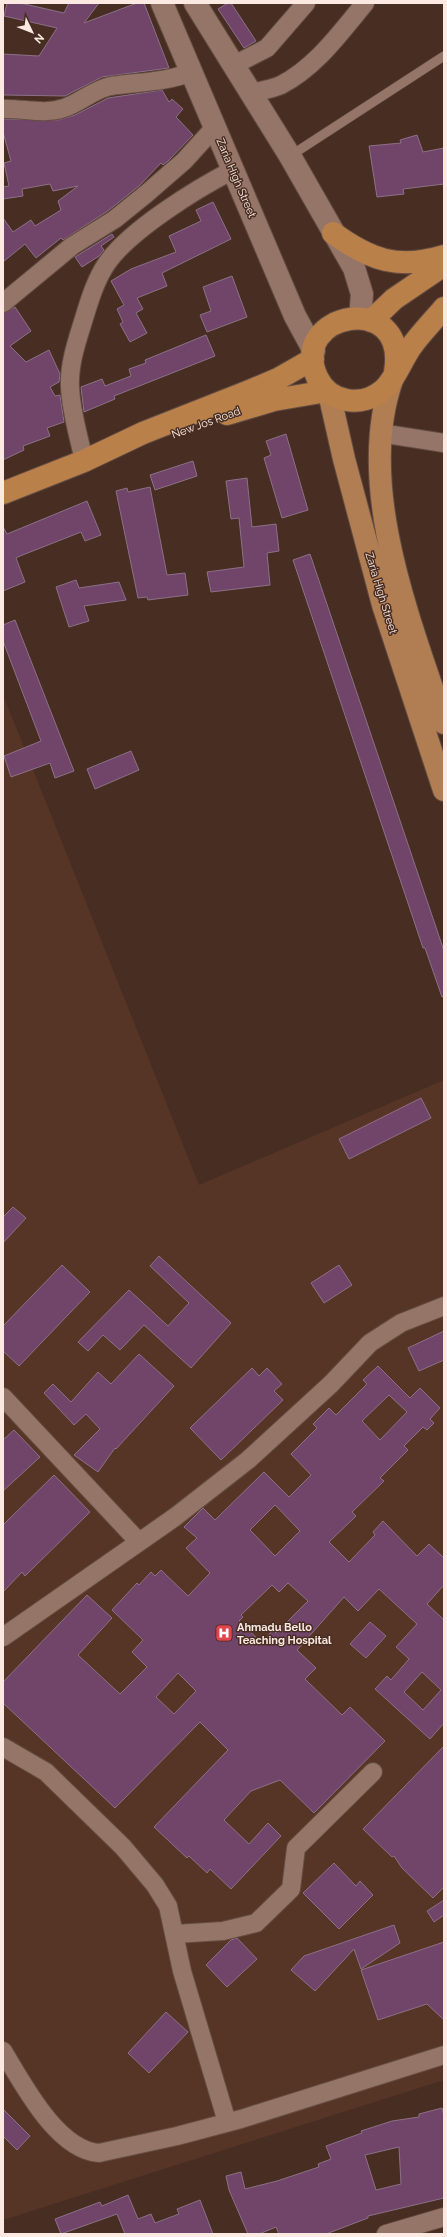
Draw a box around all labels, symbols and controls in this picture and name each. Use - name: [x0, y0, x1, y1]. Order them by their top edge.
- north arrow: [12, 12, 52, 52]
- text: N: [31, 31, 47, 46]
- street label: Zaria High Street: [213, 136, 259, 220]
- street label: New Jos Road: [170, 405, 242, 441]
- street label: Zaria High Street: [362, 550, 400, 636]
- place label: Ahmadu Bello Teaching Hospital: [237, 1621, 332, 1647]
- hospital icon: Ahmadu Bello Teaching Hospital: [214, 1623, 234, 1643]

